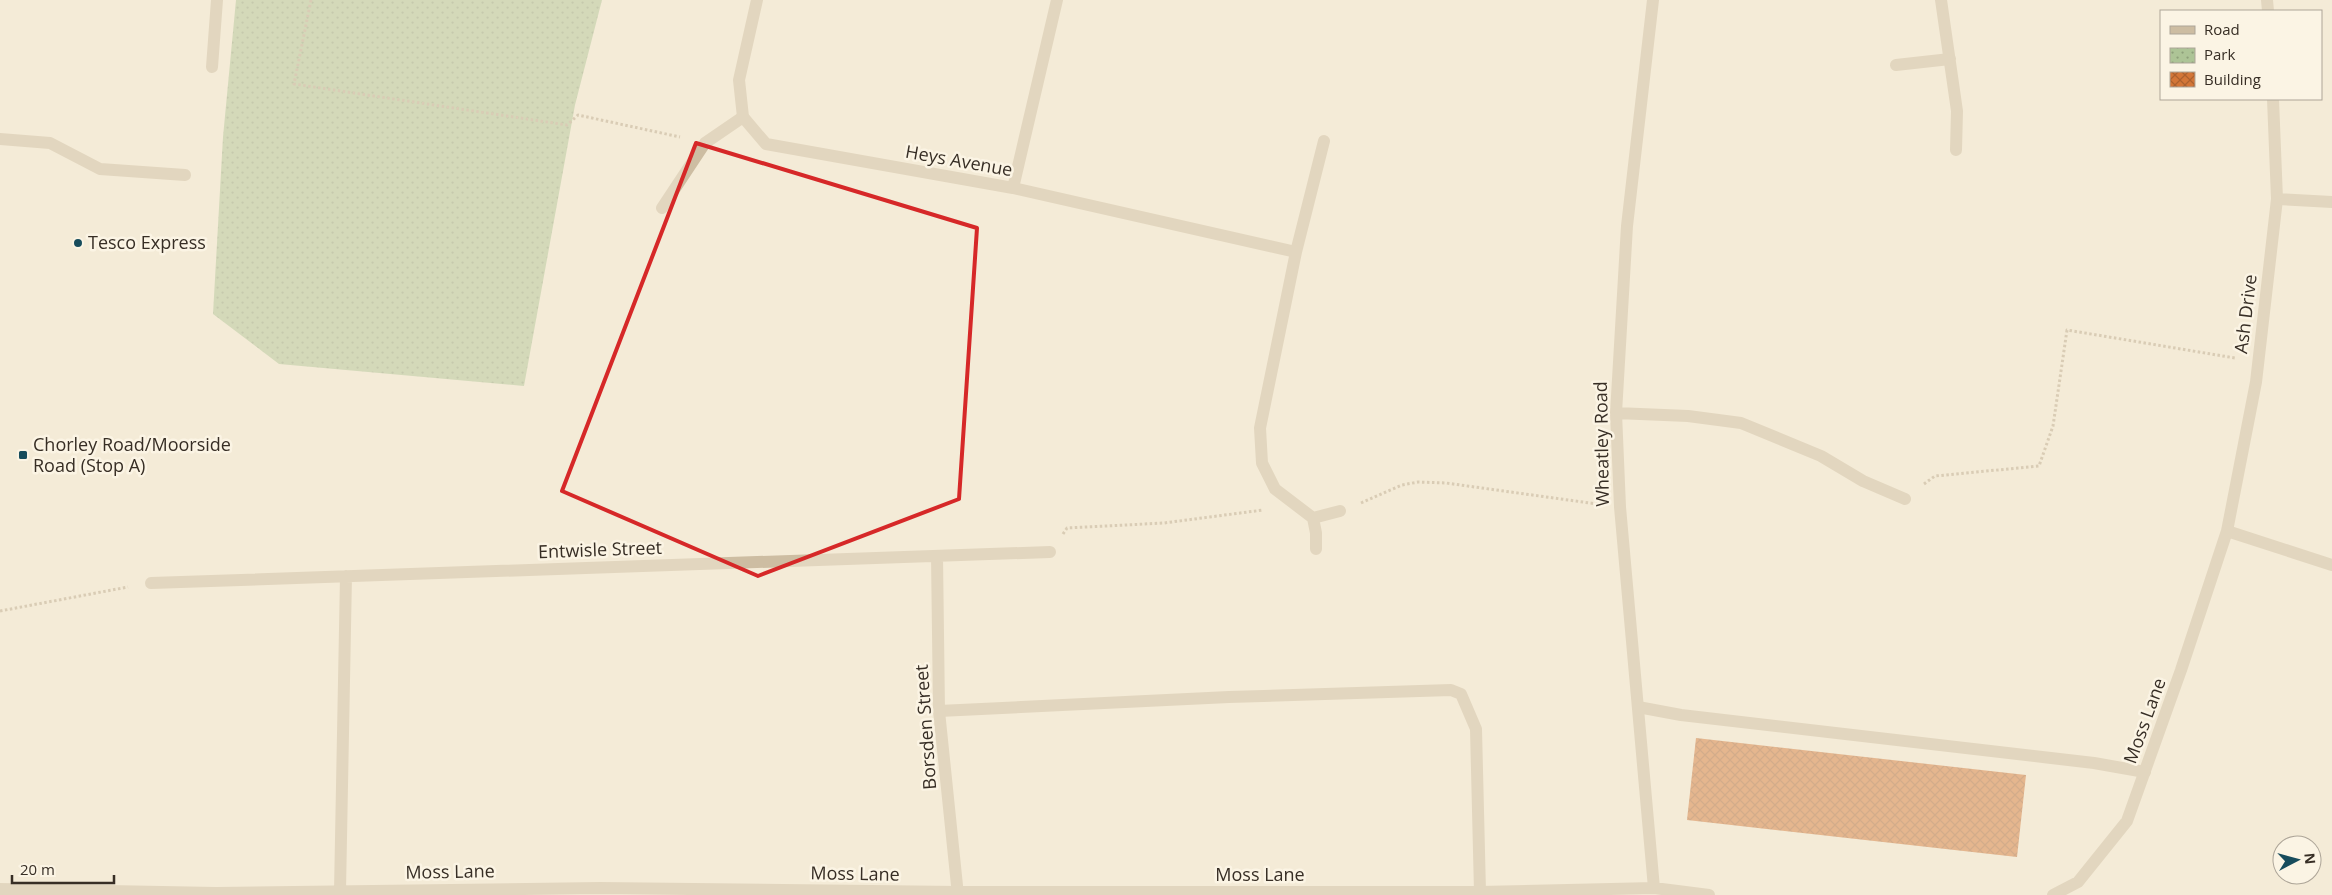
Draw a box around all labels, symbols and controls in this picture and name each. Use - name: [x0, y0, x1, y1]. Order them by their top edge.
- legend: [2160, 10, 2322, 100]
- text: Road: [2204, 19, 2240, 39]
- text: Park: [2204, 44, 2235, 64]
- text: Building: [2204, 69, 2261, 89]
- street label: Heys Avenue: [904, 139, 1015, 181]
- place label: Tesco Express: [88, 230, 206, 254]
- marker: Tesco Express: [72, 237, 84, 249]
- street label: Ash Drive: [2228, 273, 2262, 355]
- street label: Wheatley Road: [1588, 381, 1614, 507]
- place label: Chorley Road/Moorside Road (Stop A): [33, 432, 231, 477]
- marker: Chorley Road/Moorside Road (Stop A): [17, 449, 29, 461]
- street label: Entwisle Street: [538, 535, 662, 563]
- street label: Borsden Street: [909, 664, 941, 791]
- street label: Moss Lane: [2117, 675, 2171, 767]
- north arrow: [2272, 835, 2322, 885]
- scale bar: [12, 852, 115, 884]
- text: N: [2300, 852, 2320, 865]
- street label: Moss Lane: [405, 858, 495, 884]
- text: 20 m: [20, 859, 55, 879]
- street label: Moss Lane: [810, 860, 900, 886]
- street label: Moss Lane: [1215, 862, 1305, 886]

